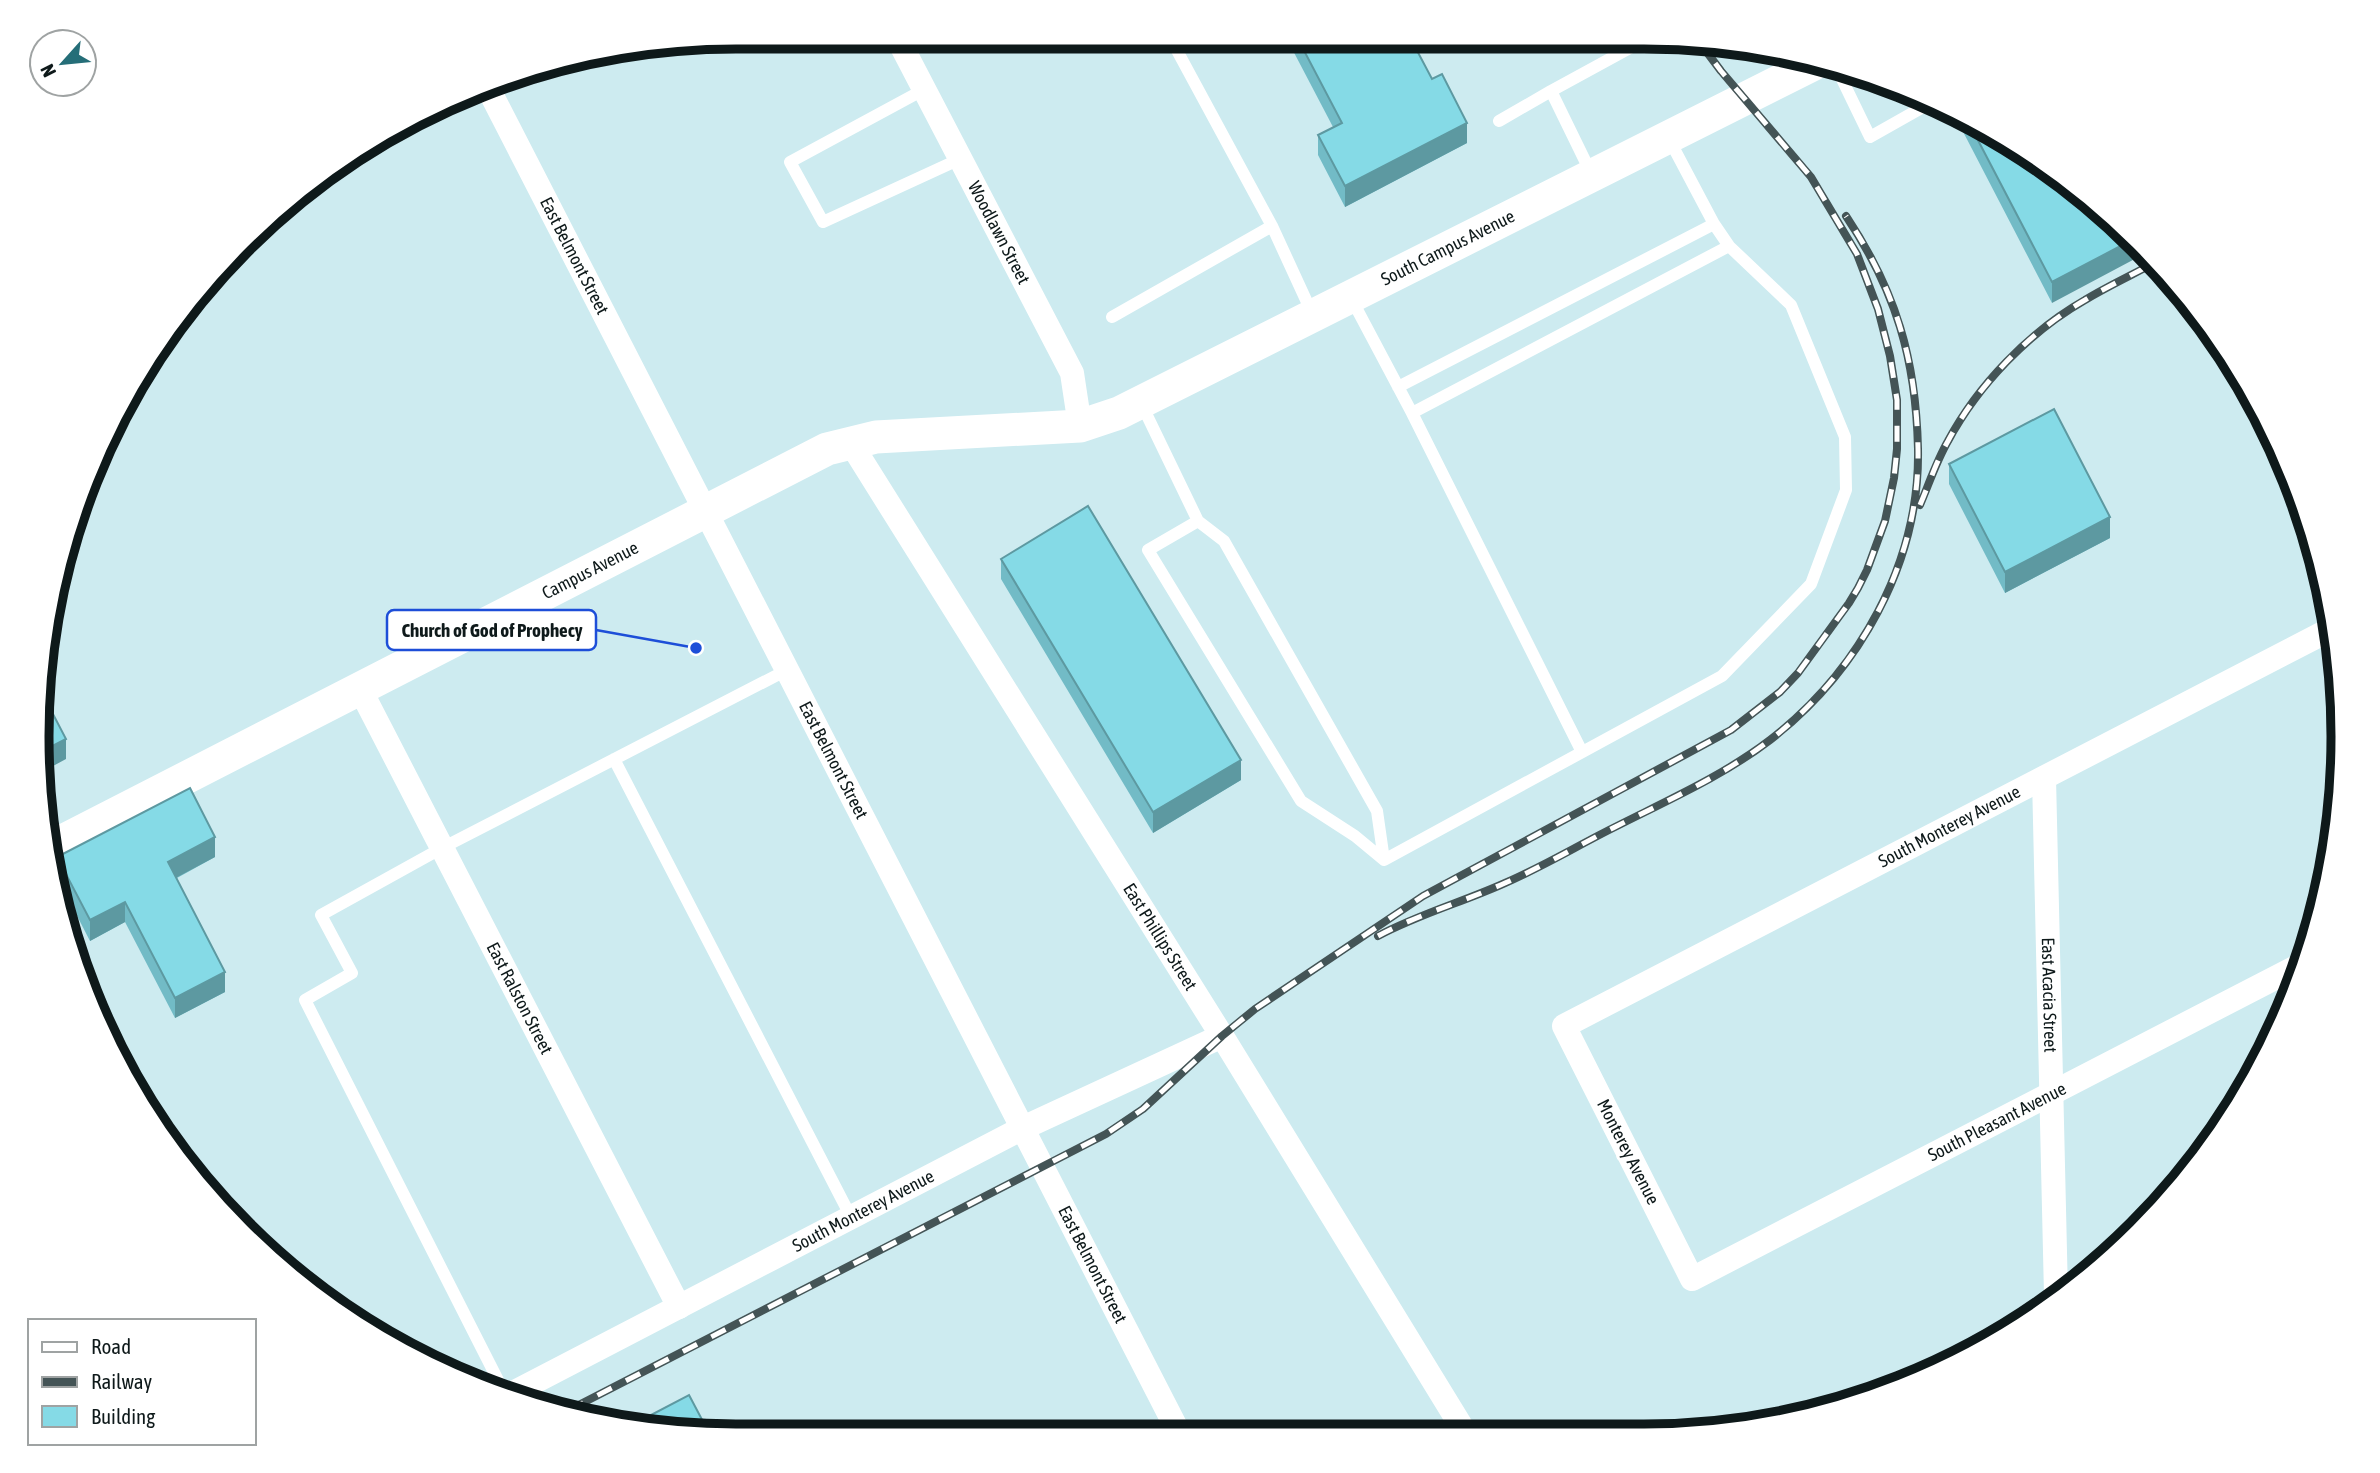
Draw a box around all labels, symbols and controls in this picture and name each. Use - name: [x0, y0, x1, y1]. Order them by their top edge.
- north arrow: [28, 28, 98, 98]
- text: N: [36, 61, 60, 81]
- street label: Woodlawn Street: [964, 178, 1035, 287]
- street label: East Belmont Street: [536, 194, 614, 318]
- street label: South Campus Avenue: [1377, 205, 1518, 290]
- street label: Campus Avenue: [538, 537, 642, 603]
- callout: Church of God of Prophecy: [387, 610, 596, 650]
- text: Church of God of Prophecy: [401, 619, 583, 641]
- street label: East Belmont Street: [795, 698, 873, 822]
- street label: South Monterey Avenue: [1875, 781, 2024, 871]
- street label: East Phillips Street: [1119, 879, 1202, 994]
- street label: East Acacia Street: [2038, 937, 2061, 1053]
- street label: East Ralston Street: [483, 939, 558, 1057]
- street label: South Pleasant Avenue: [1924, 1078, 2069, 1165]
- street label: Monterey Avenue: [1593, 1096, 1664, 1208]
- street label: South Monterey Avenue: [789, 1165, 937, 1256]
- street label: East Belmont Street: [1054, 1202, 1132, 1326]
- legend: [28, 1319, 256, 1445]
- text: Road: [91, 1334, 131, 1358]
- text: Railway: [91, 1369, 153, 1393]
- text: Building: [91, 1404, 155, 1428]

